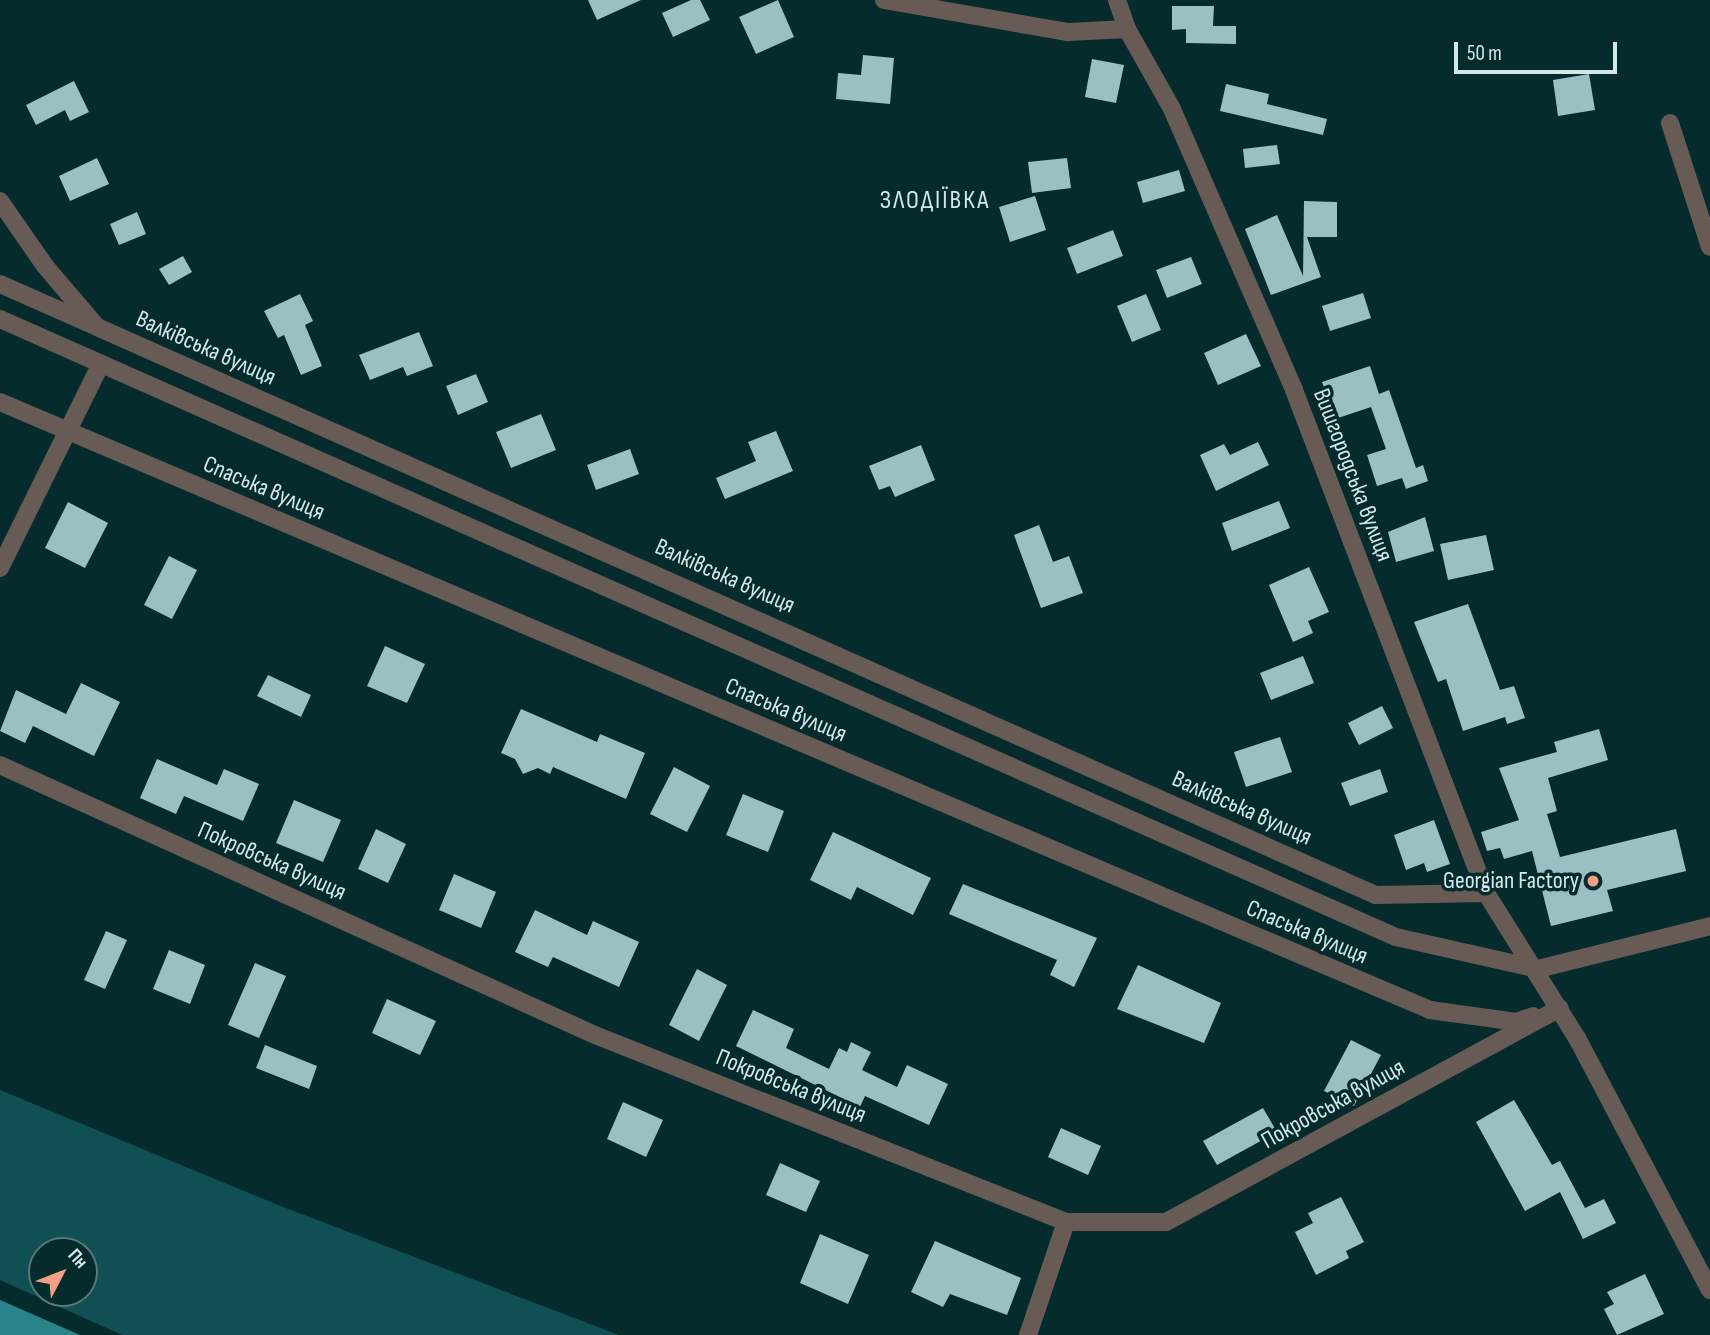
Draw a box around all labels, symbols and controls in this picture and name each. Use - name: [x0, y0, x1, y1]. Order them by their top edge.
- scale bar: [1458, 28, 1621, 72]
- text: 50 m: [1467, 41, 1502, 66]
- district label: ЗЛОДІЇВКА: [881, 185, 989, 217]
- street label: Валківська вулиця: [132, 304, 280, 392]
- street label: Вишгородська вулиця: [1307, 385, 1399, 565]
- street label: Спаська вулиця: [199, 450, 329, 526]
- street label: Валківська вулиця: [651, 532, 799, 620]
- street label: Спаська вулиця: [721, 672, 851, 748]
- street label: Валківська вулиця: [1168, 764, 1316, 852]
- street label: Покровська вулиця: [193, 815, 351, 907]
- place label: Georgian Factory: [1443, 867, 1579, 895]
- marker: Georgian Factory: [1585, 873, 1601, 889]
- street label: Спаська вулиця: [1242, 894, 1372, 970]
- street label: Покровська вулиця: [712, 1043, 870, 1129]
- street label: Покровська вулиця: [1256, 1053, 1410, 1155]
- north arrow: [28, 1237, 98, 1307]
- text: Пн: [63, 1244, 92, 1273]

